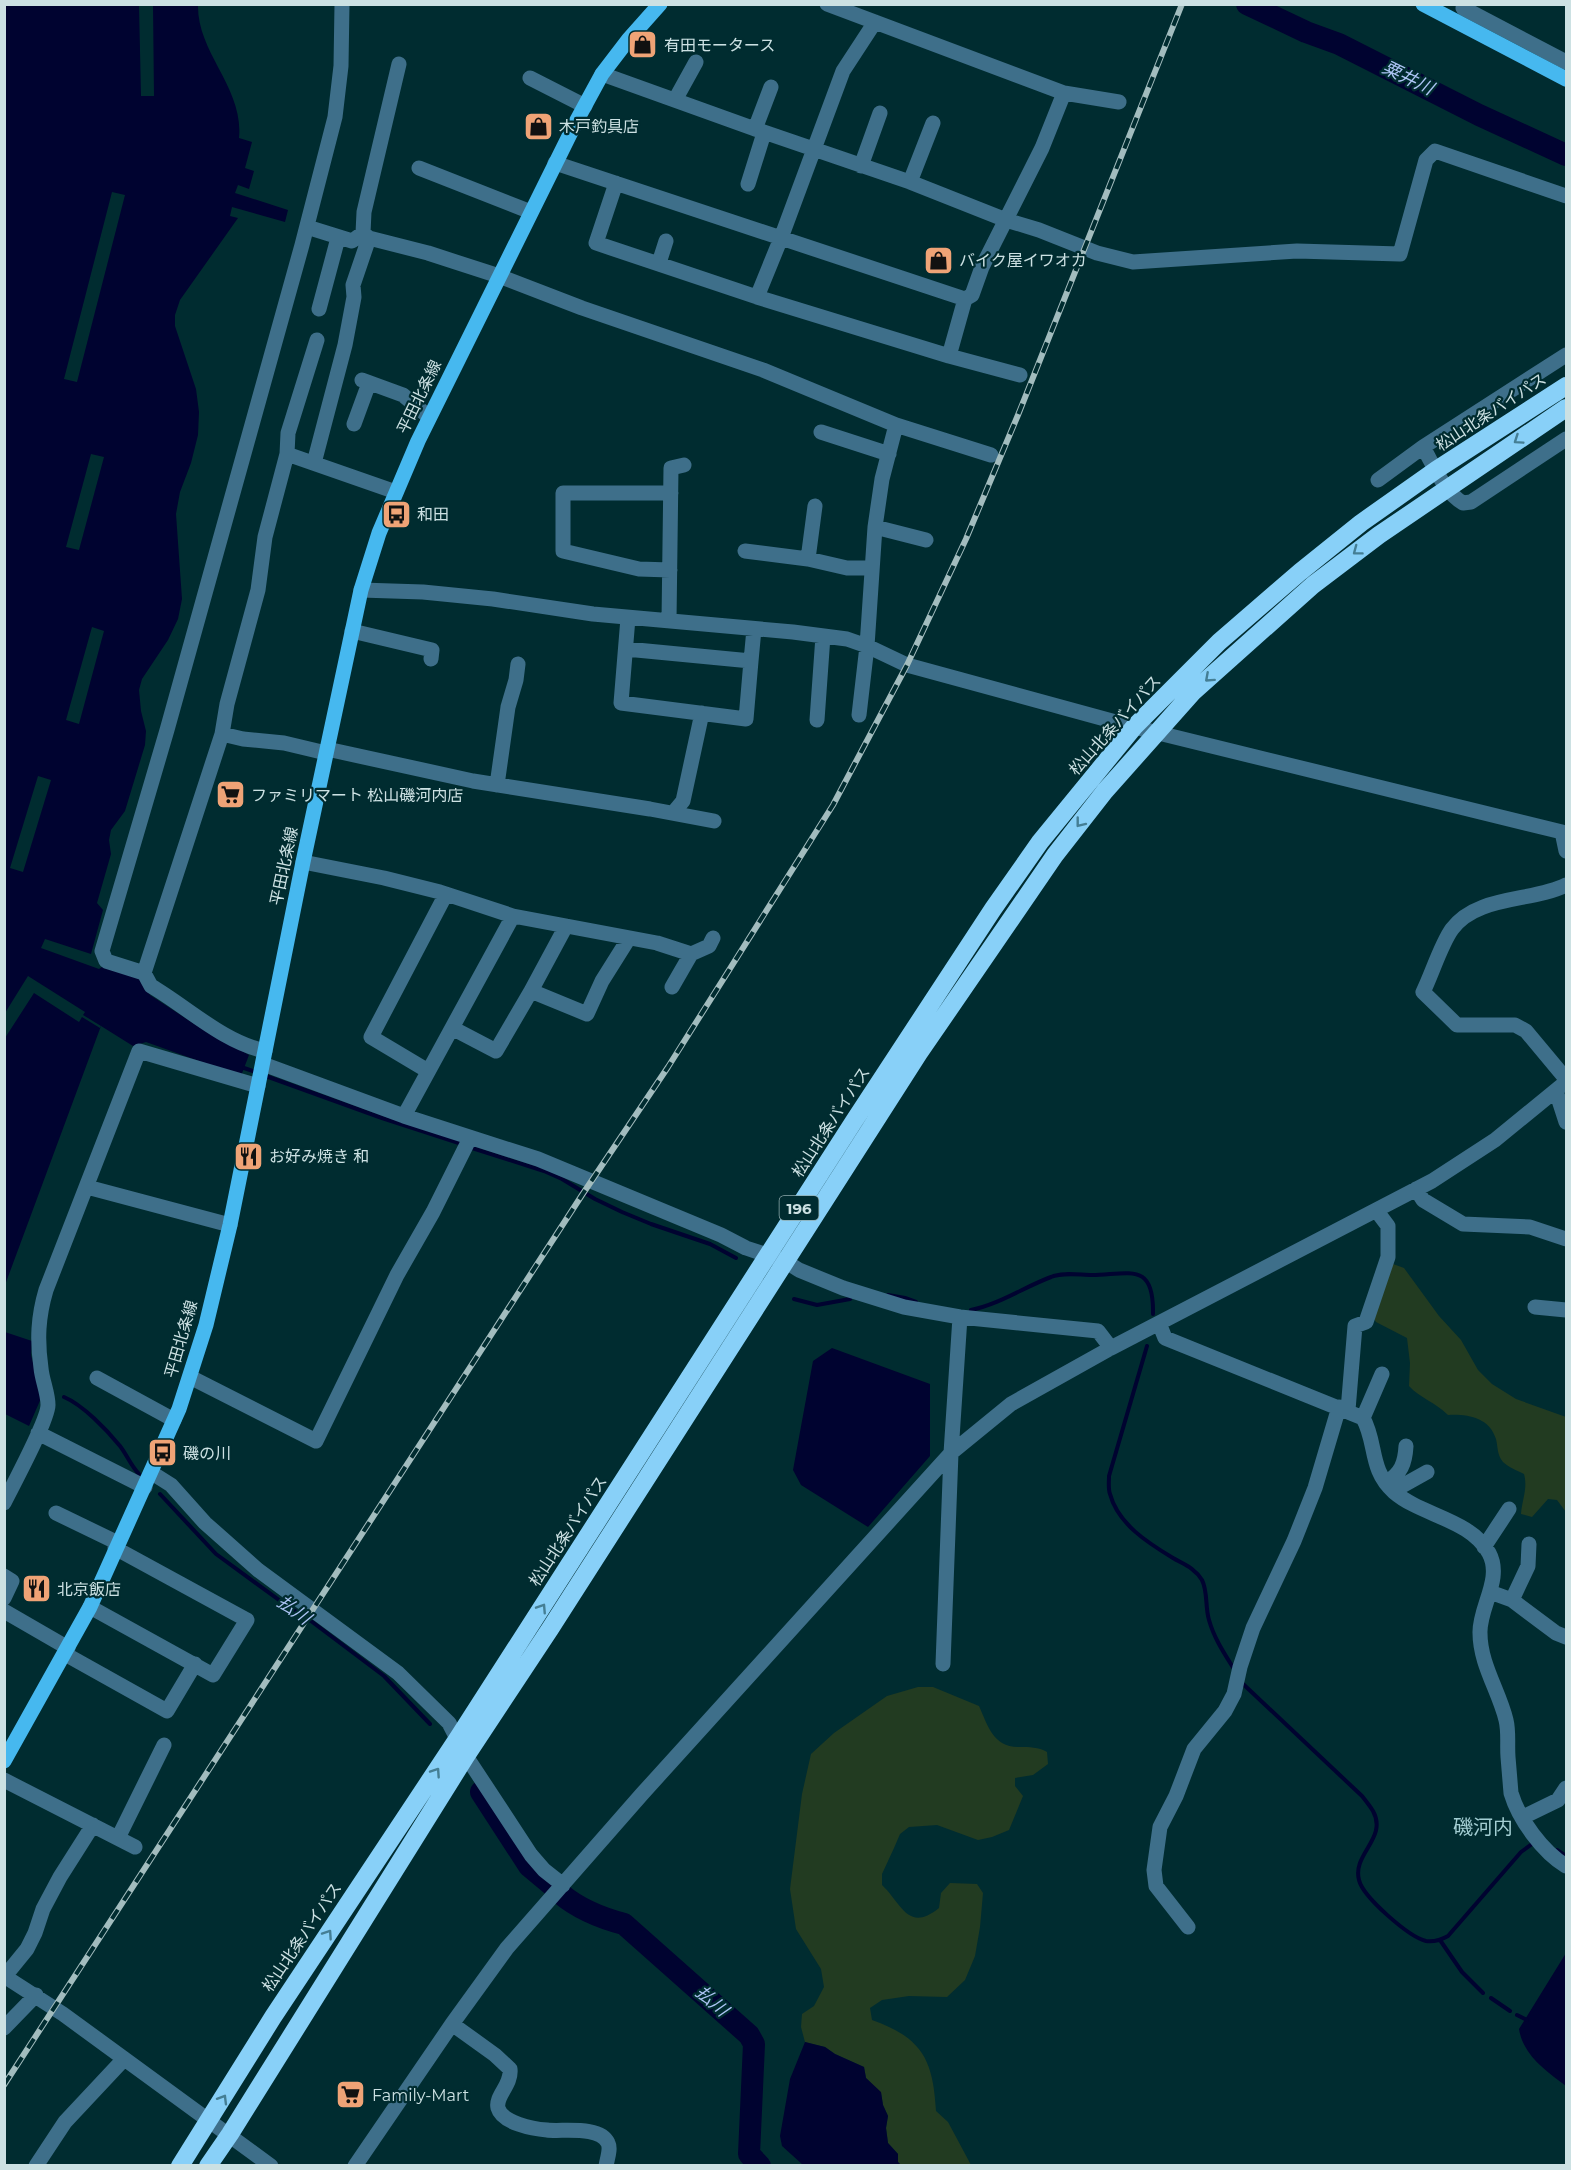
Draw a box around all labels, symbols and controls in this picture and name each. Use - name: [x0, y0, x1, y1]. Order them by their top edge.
- shop icon: 有田モータース: [627, 29, 659, 61]
- place label: 有田モータース: [664, 36, 775, 55]
- water label: 粟井川: [1379, 56, 1439, 101]
- shop icon: 木戸釣具店: [522, 110, 554, 142]
- place label: 木戸釣具店: [559, 117, 639, 136]
- shop icon: バイク屋イワオカ: [922, 244, 954, 276]
- place label: バイク屋イワオカ: [959, 251, 1087, 270]
- street label: 平田北条線: [393, 357, 445, 437]
- street label: 松山北条バイパス: [1432, 369, 1550, 455]
- one-way arrow: [1514, 433, 1525, 444]
- bus stop icon: 和田: [380, 498, 412, 530]
- place label: 和田: [417, 505, 449, 524]
- one-way arrow: [1353, 543, 1364, 554]
- street label: 松山北条バイパス: [1065, 671, 1165, 779]
- one-way arrow: [1206, 671, 1216, 682]
- supermarket icon: ファミリマート 松山磯河内店: [214, 779, 246, 811]
- place label: ファミリマート 松山磯河内店: [251, 786, 463, 805]
- one-way arrow: [1077, 817, 1088, 828]
- street label: 平田北条線: [266, 825, 302, 907]
- street label: 松山北条バイパス: [788, 1063, 874, 1181]
- restaurant icon: お好み焼き 和: [232, 1140, 264, 1172]
- place label: お好み焼き 和: [269, 1147, 369, 1166]
- road number: 196: [780, 1196, 818, 1220]
- street label: 平田北条線: [161, 1298, 201, 1380]
- bus stop icon: 磯の川: [146, 1437, 178, 1469]
- place label: 磯の川: [183, 1444, 231, 1463]
- street label: 松山北条バイパス: [525, 1472, 611, 1590]
- restaurant icon: 北京飯店: [20, 1573, 52, 1605]
- place label: 北京飯店: [57, 1580, 121, 1599]
- water label: 払川: [273, 1591, 317, 1631]
- one-way arrow: [535, 1604, 546, 1615]
- one-way arrow: [429, 1767, 440, 1778]
- district label: 磯河内: [1453, 1815, 1513, 1839]
- street label: 松山北条バイパス: [258, 1879, 346, 1995]
- one-way arrow: [321, 1930, 332, 1941]
- water label: 払川: [691, 1981, 734, 2022]
- supermarket icon: Family-Mart: [335, 2079, 367, 2111]
- place label: Family-Mart: [372, 2086, 470, 2105]
- one-way arrow: [216, 2095, 228, 2105]

